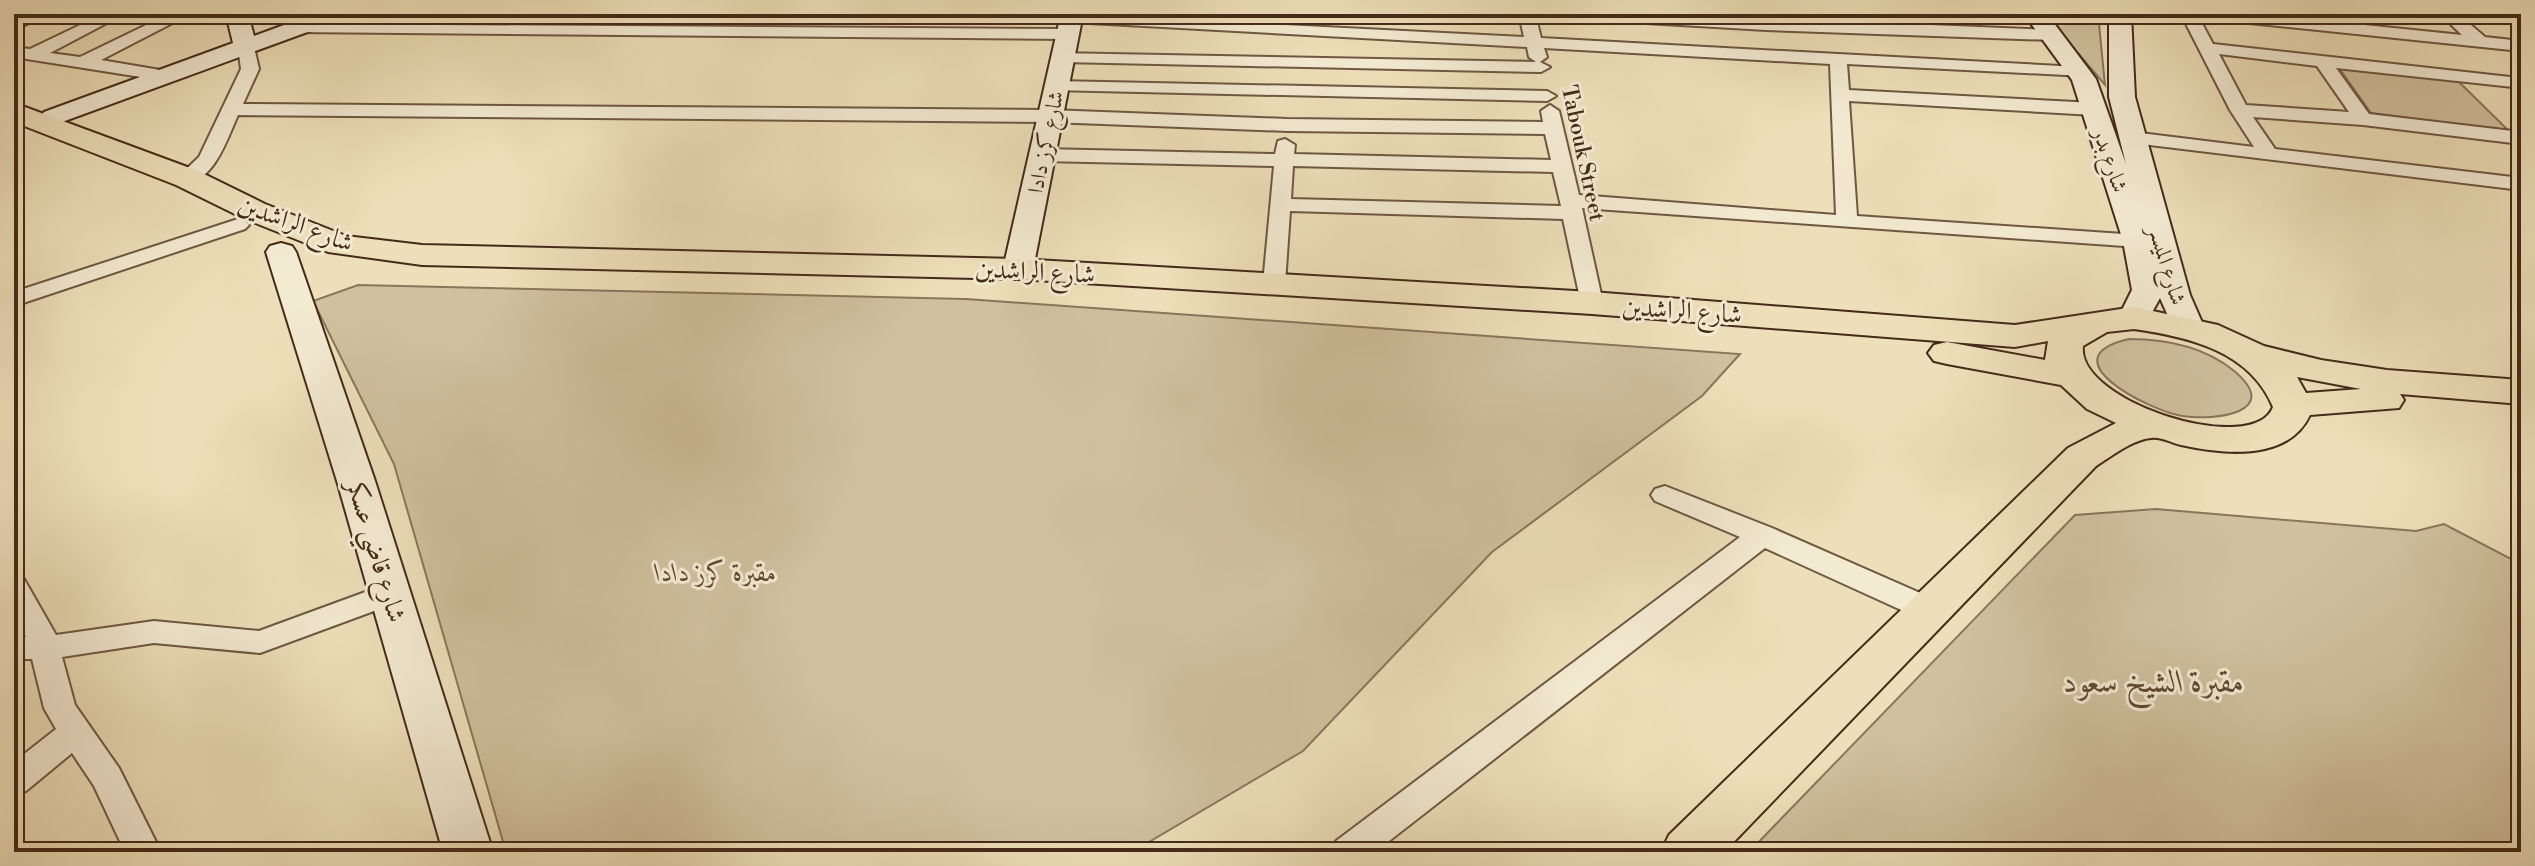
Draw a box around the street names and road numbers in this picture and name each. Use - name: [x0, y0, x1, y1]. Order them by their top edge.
- street label: Tabouk Street: [1555, 83, 1610, 224]
- street label: شارع كرز دادا: [1022, 89, 1074, 197]
- street label: شارع بدر: [2082, 123, 2133, 197]
- street label: شارع الراشدين: [232, 188, 358, 264]
- street label: شارع الميسر: [2137, 221, 2191, 309]
- street label: شارع الراشدين: [974, 253, 1096, 296]
- street label: شارع الراشدين: [1620, 291, 1743, 336]
- street label: شارع قاضي عسكر: [332, 474, 413, 628]

